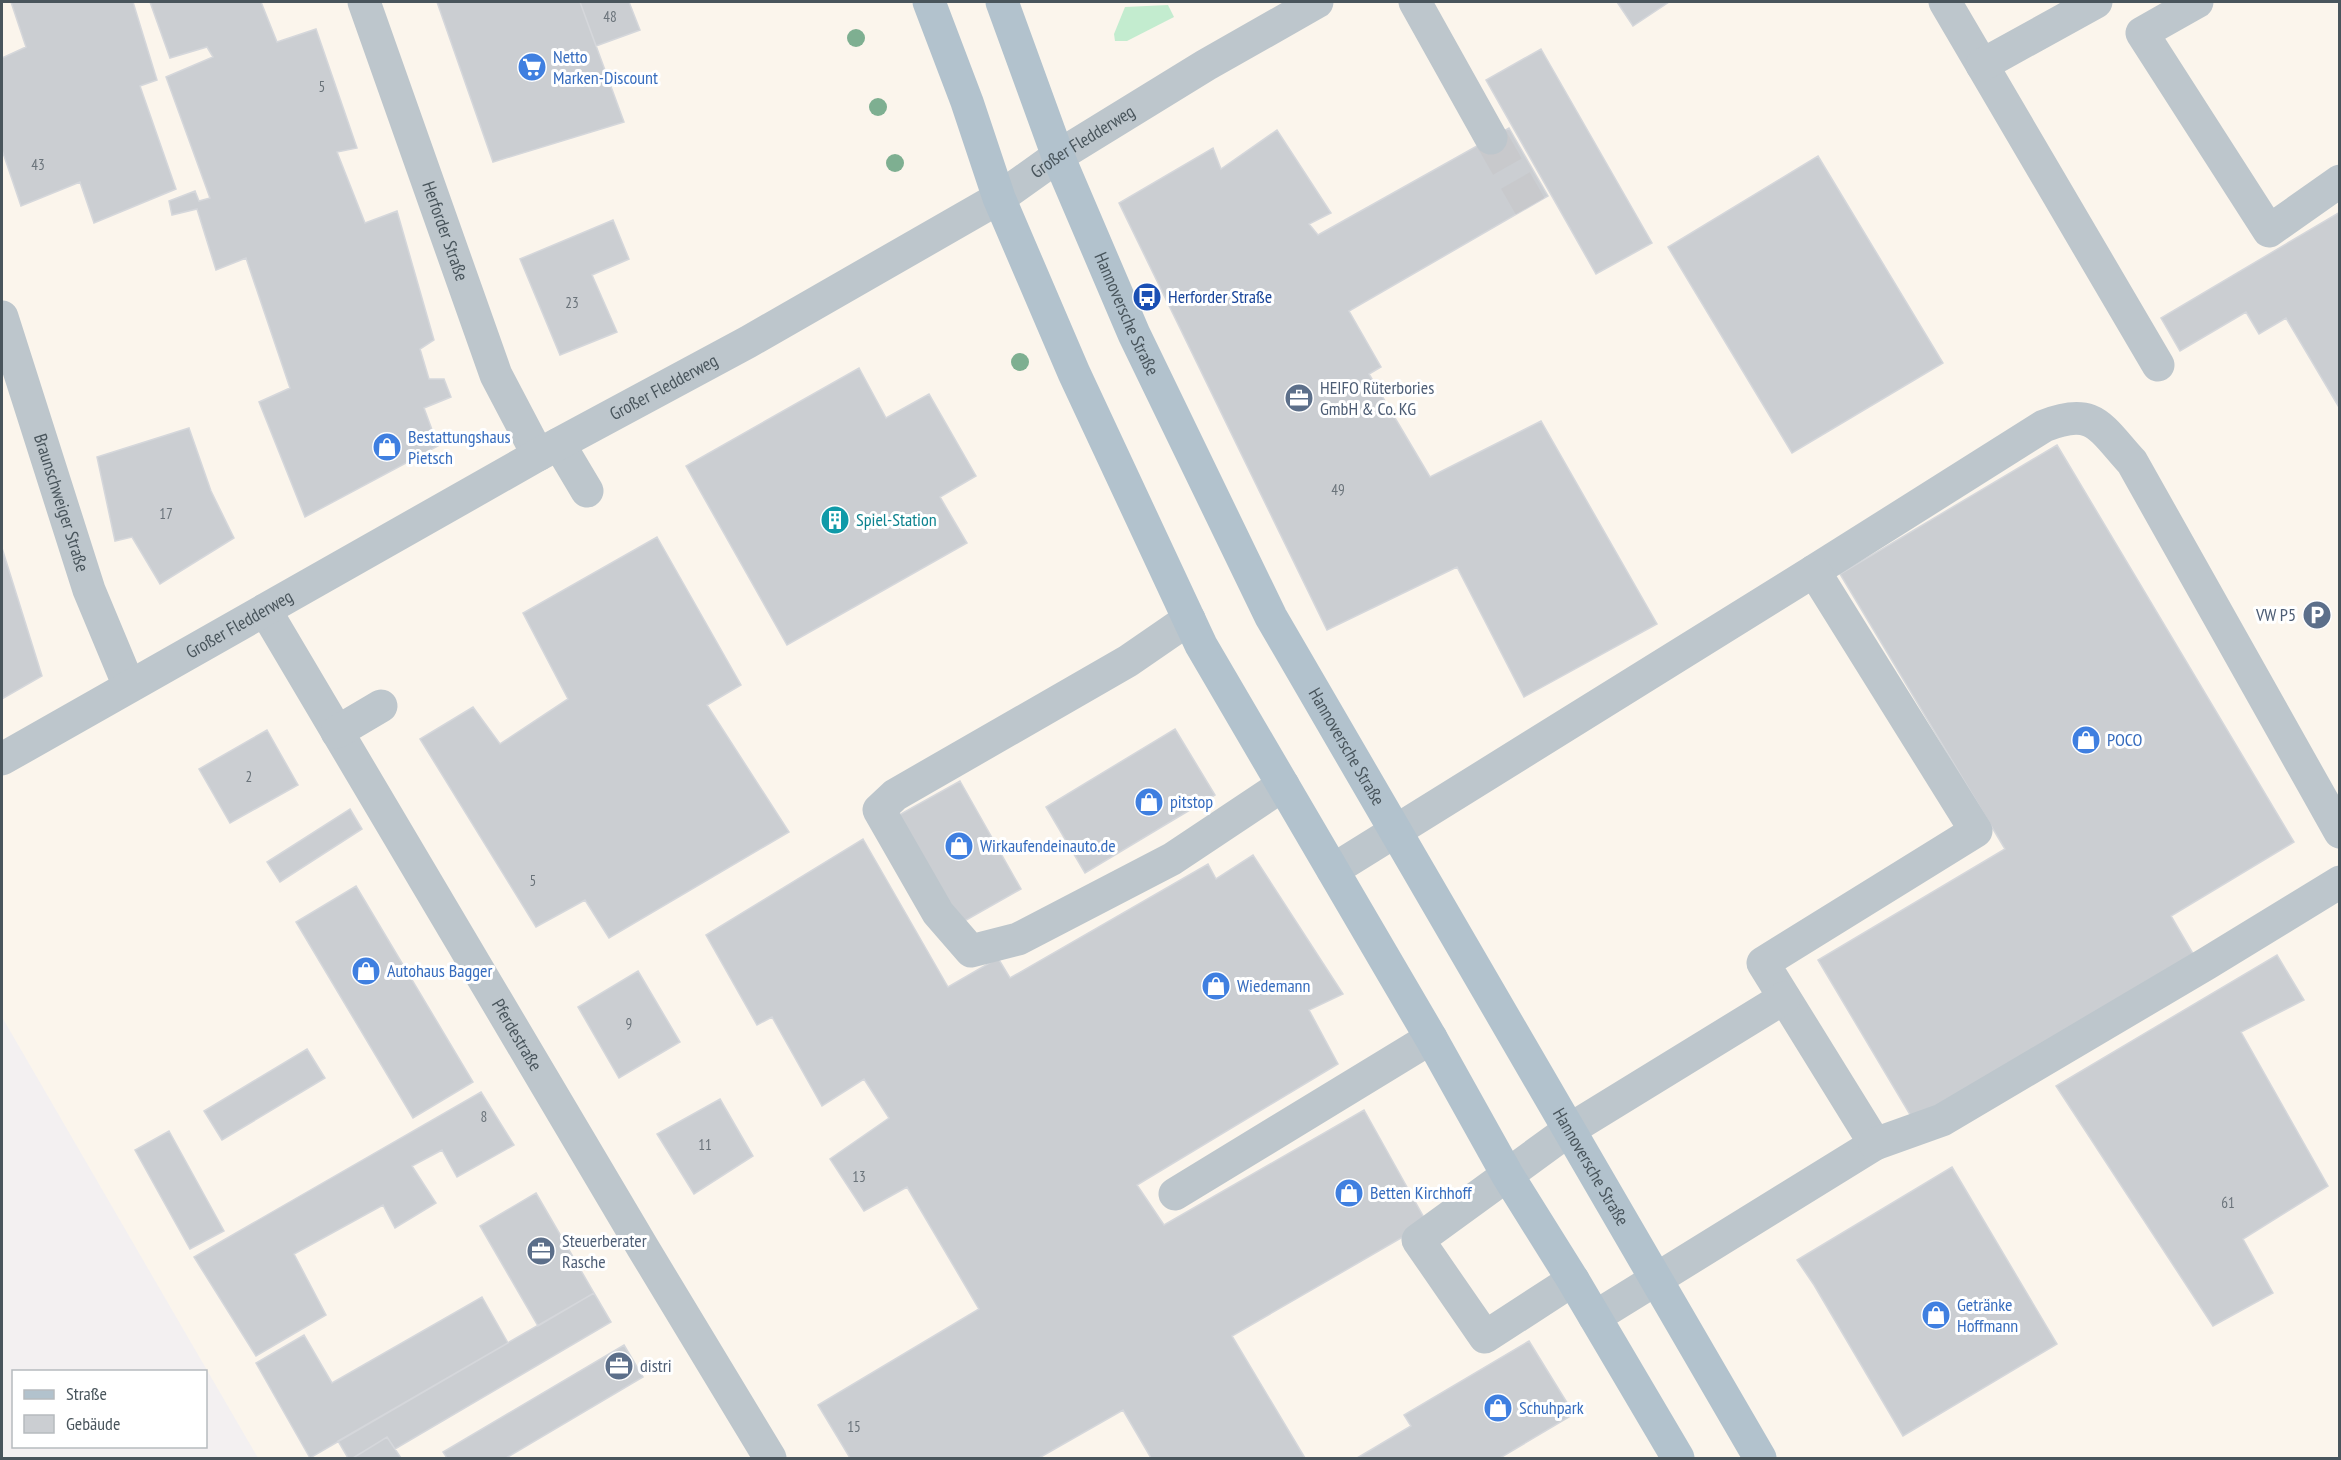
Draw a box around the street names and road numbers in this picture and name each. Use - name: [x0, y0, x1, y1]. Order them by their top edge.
- street label: Großer Fledderweg: [1026, 100, 1139, 183]
- street label: Herforder Straße: [417, 178, 474, 284]
- street label: Hannoversche Straße: [1089, 249, 1164, 379]
- street label: Großer Fledderweg: [606, 349, 721, 425]
- street label: Braunschweiger Straße: [29, 431, 94, 575]
- street label: Großer Fledderweg: [182, 584, 297, 663]
- street label: Hannoversche Straße: [1304, 684, 1390, 810]
- street label: Pferdestraße: [487, 995, 547, 1075]
- street label: Hannoversche Straße: [1548, 1104, 1634, 1230]

